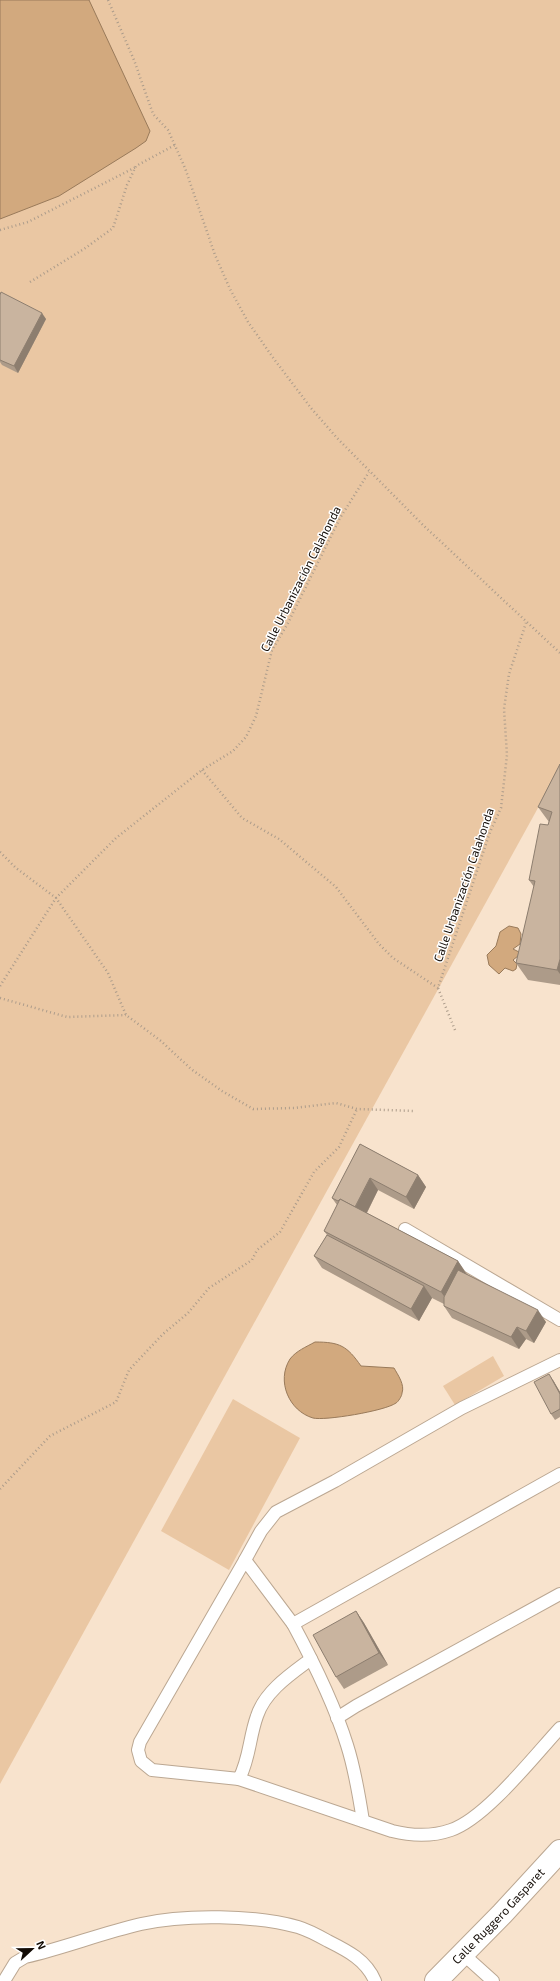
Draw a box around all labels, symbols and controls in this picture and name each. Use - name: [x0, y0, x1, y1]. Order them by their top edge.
- street label: Calle Urbanización Calahonda: [257, 503, 343, 654]
- street label: Calle Urbanización Calahonda: [430, 806, 496, 963]
- street label: Calle Ruggero Gasparet: [449, 1864, 547, 1966]
- north arrow: [12, 1929, 52, 1969]
- text: N: [34, 1939, 49, 1951]

